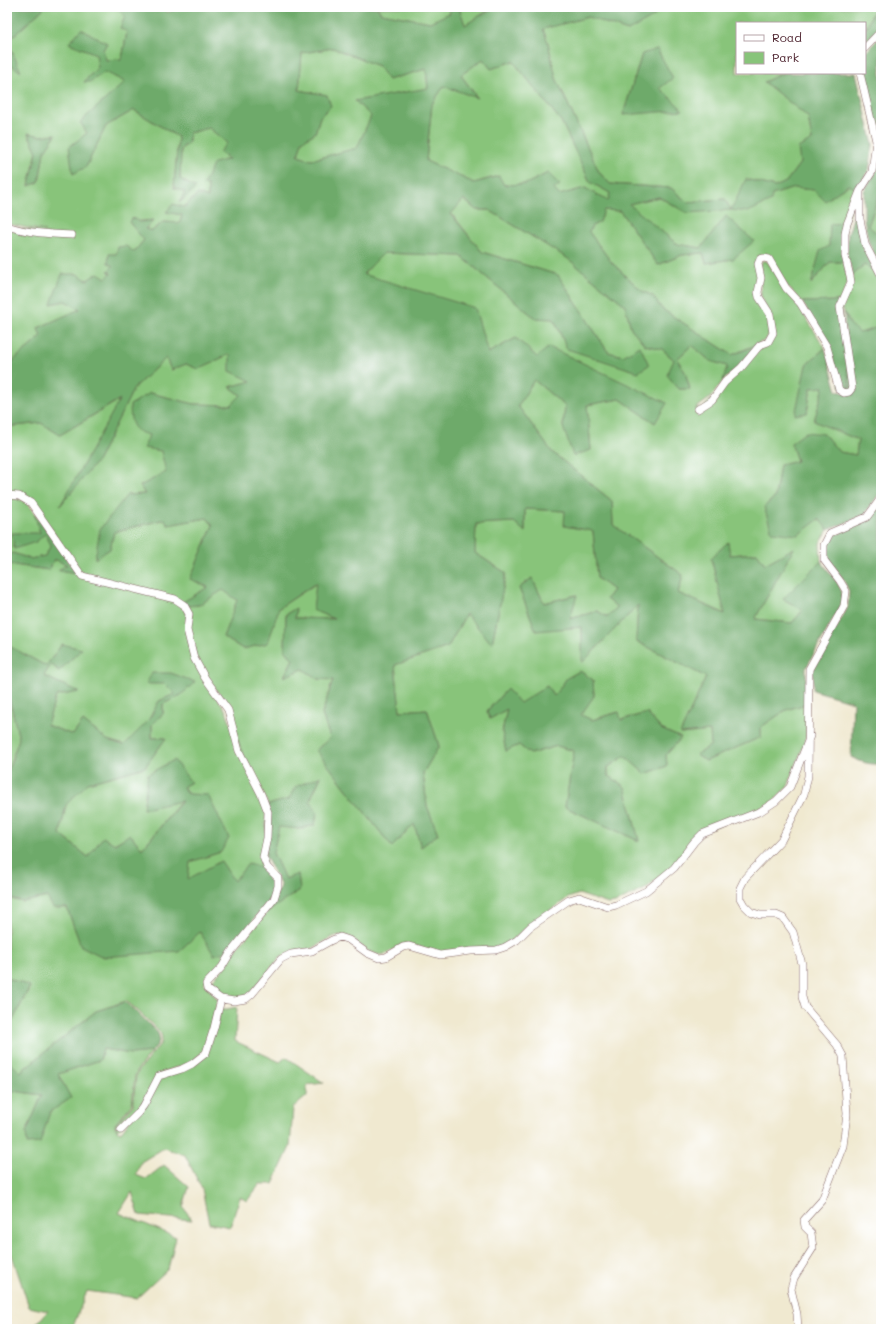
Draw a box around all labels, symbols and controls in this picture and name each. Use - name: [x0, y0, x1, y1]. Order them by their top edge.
- legend: [736, 22, 866, 74]
- text: Road: [772, 29, 802, 45]
- text: Park: [772, 49, 799, 65]

